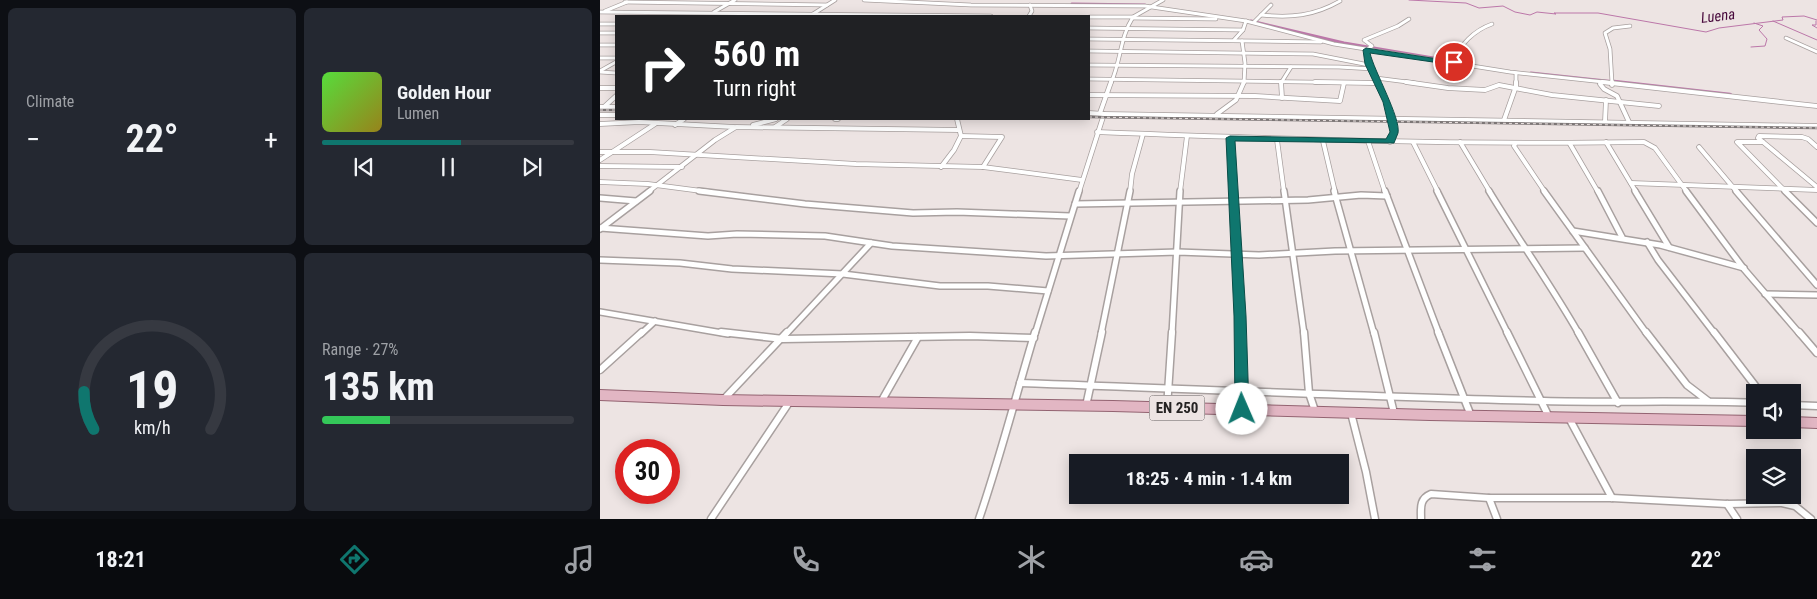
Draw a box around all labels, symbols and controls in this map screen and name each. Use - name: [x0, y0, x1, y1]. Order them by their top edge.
- water label: Luena: [1700, 5, 1736, 27]
- text: 560 m: [713, 34, 800, 75]
- icon: right: [630, 35, 695, 100]
- pin: [1433, 41, 1475, 83]
- icon: arrive: [1440, 48, 1468, 76]
- text: Turn right: [713, 76, 796, 101]
- text: Golden Hour: [397, 81, 491, 104]
- text: Climate: [26, 92, 74, 111]
- text: Lumen: [397, 104, 439, 123]
- text: 22°: [125, 117, 179, 161]
- text: −: [26, 123, 40, 156]
- text: +: [264, 123, 278, 156]
- icon: previous: [350, 153, 378, 181]
- icon: pause: [434, 153, 462, 181]
- icon: next: [518, 153, 546, 181]
- text: Range · 27%: [322, 340, 398, 359]
- text: 19: [126, 360, 178, 421]
- text: 135 km: [322, 365, 435, 409]
- position arrow: [1215, 382, 1267, 434]
- map controls: [1746, 384, 1801, 504]
- button: sound: [1746, 384, 1801, 439]
- road number: EN 250: [1150, 396, 1204, 420]
- text: km/h: [134, 417, 170, 438]
- speed limit sign: 30: [615, 439, 680, 504]
- button: layers: [1746, 449, 1801, 504]
- text: 18:25 · 4 min · 1.4 km: [1126, 467, 1292, 490]
- icon: directions: [337, 542, 372, 577]
- icon: music: [562, 542, 597, 577]
- icon: phone: [788, 542, 823, 577]
- icon: climate: [1014, 542, 1049, 577]
- icon: car: [1239, 542, 1274, 577]
- icon: filters: [1465, 542, 1500, 577]
- text: 18:21: [95, 547, 146, 572]
- text: 22°: [1691, 547, 1722, 572]

